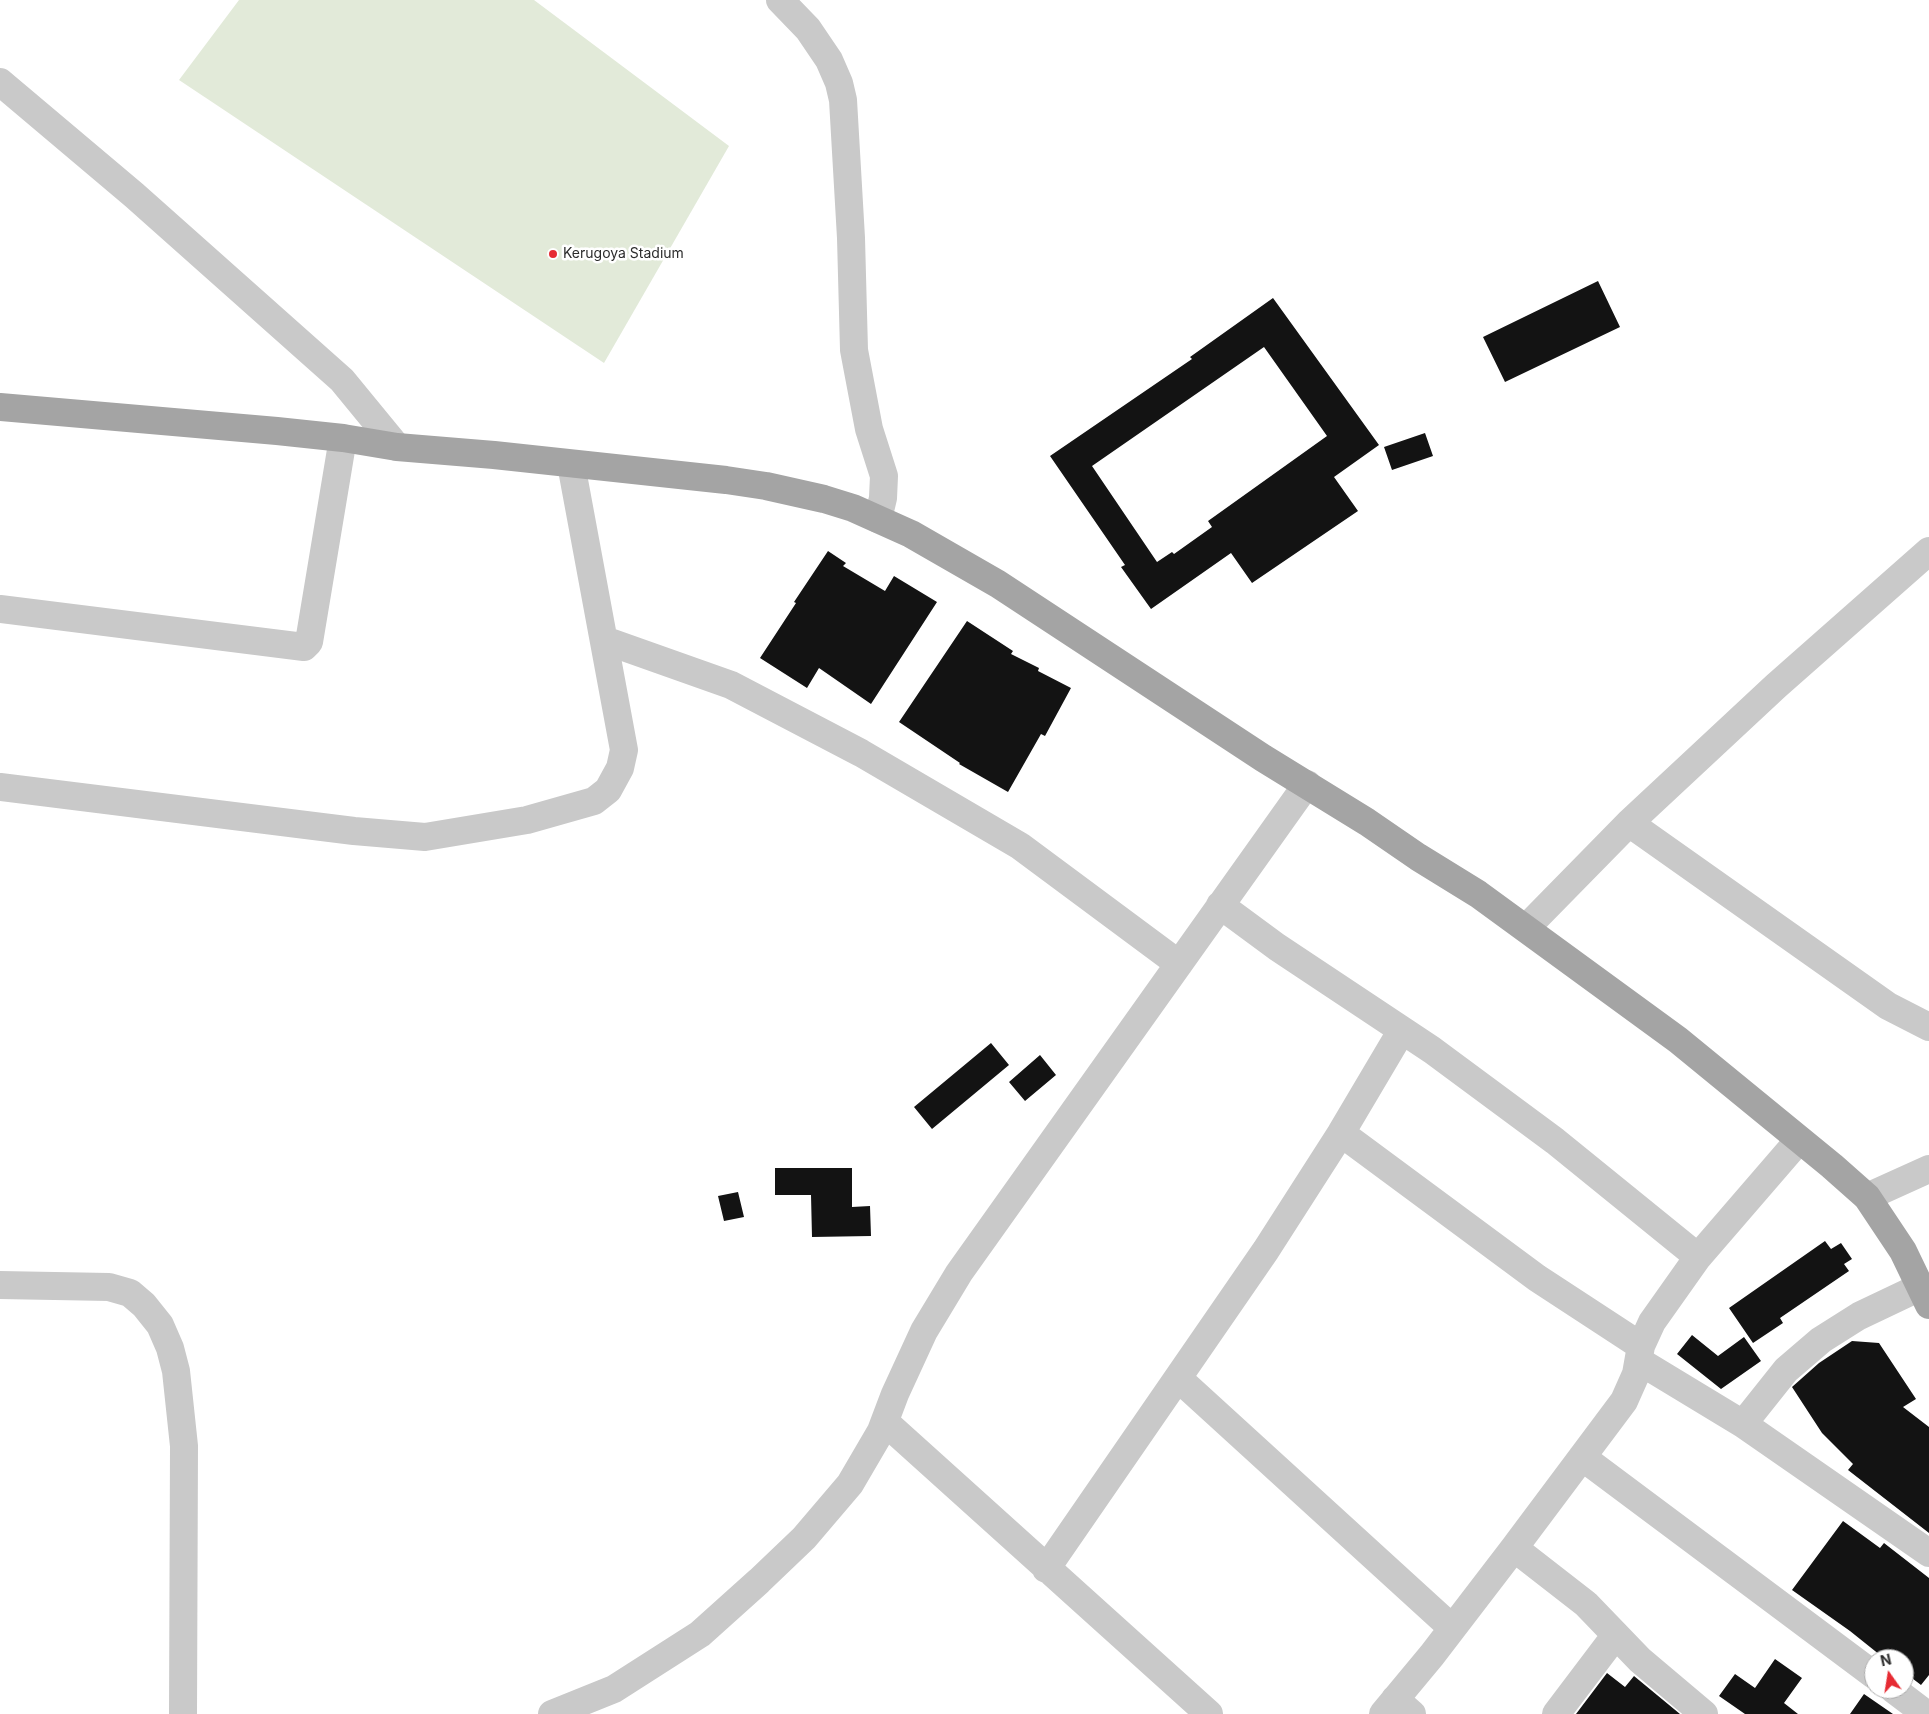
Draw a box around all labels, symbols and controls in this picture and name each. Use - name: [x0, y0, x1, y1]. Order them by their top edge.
- place label: Kerugoya Stadium: [563, 246, 684, 262]
- marker: Kerugoya Stadium: [547, 248, 559, 260]
- north arrow: [1864, 1649, 1914, 1699]
- text: N: [1879, 1650, 1893, 1669]

